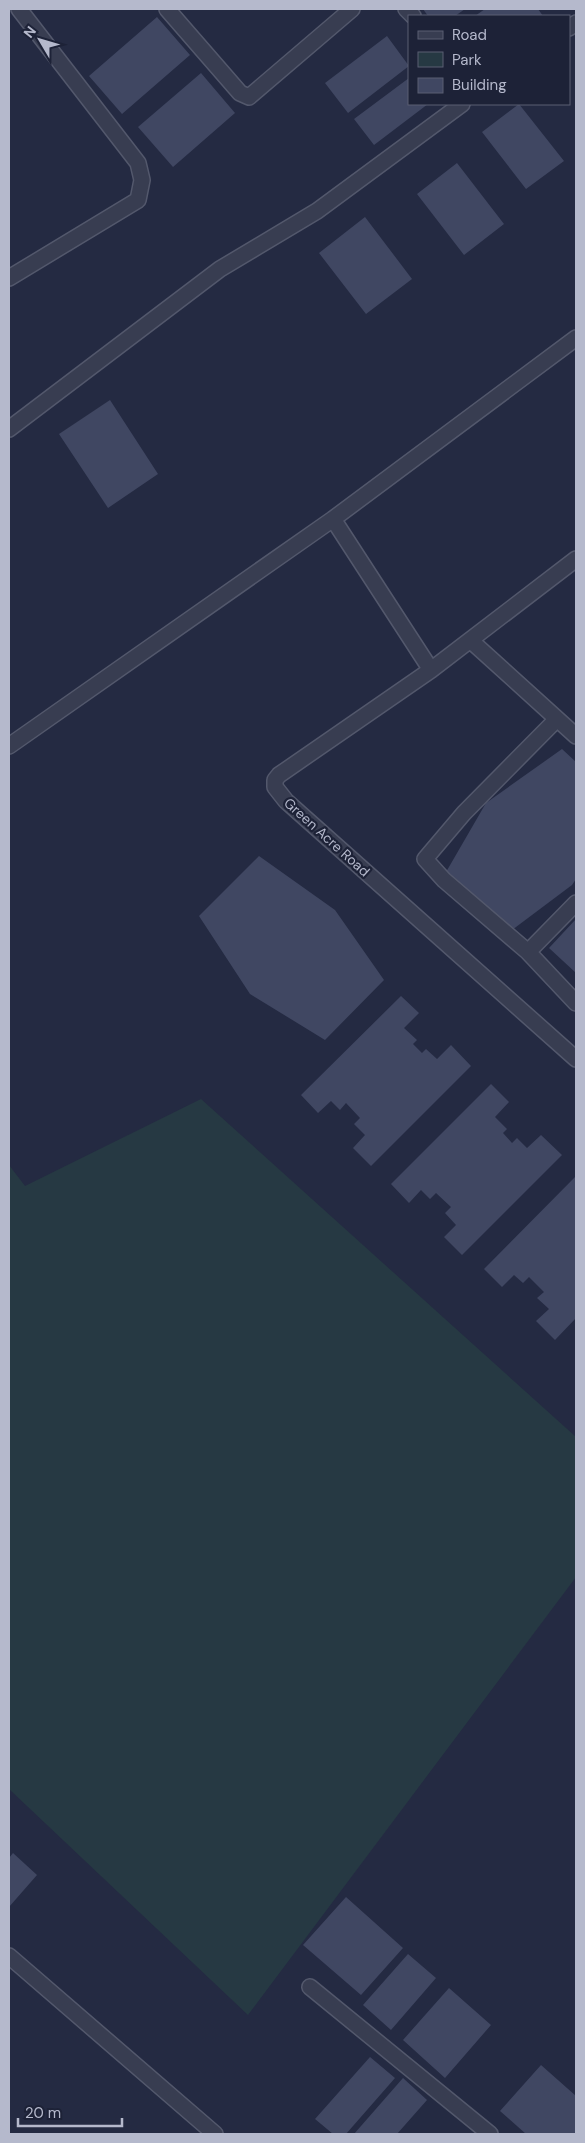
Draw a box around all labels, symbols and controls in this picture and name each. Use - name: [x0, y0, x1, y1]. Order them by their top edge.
- north arrow: [15, 15, 65, 65]
- legend: [408, 15, 570, 105]
- text: N: [20, 22, 40, 42]
- text: Road: [452, 25, 487, 45]
- text: Park: [452, 50, 482, 70]
- text: Building: [452, 75, 507, 95]
- street label: Green Acre Road: [280, 794, 374, 880]
- scale bar: [18, 2096, 121, 2128]
- text: 20 m: [25, 2103, 61, 2123]

